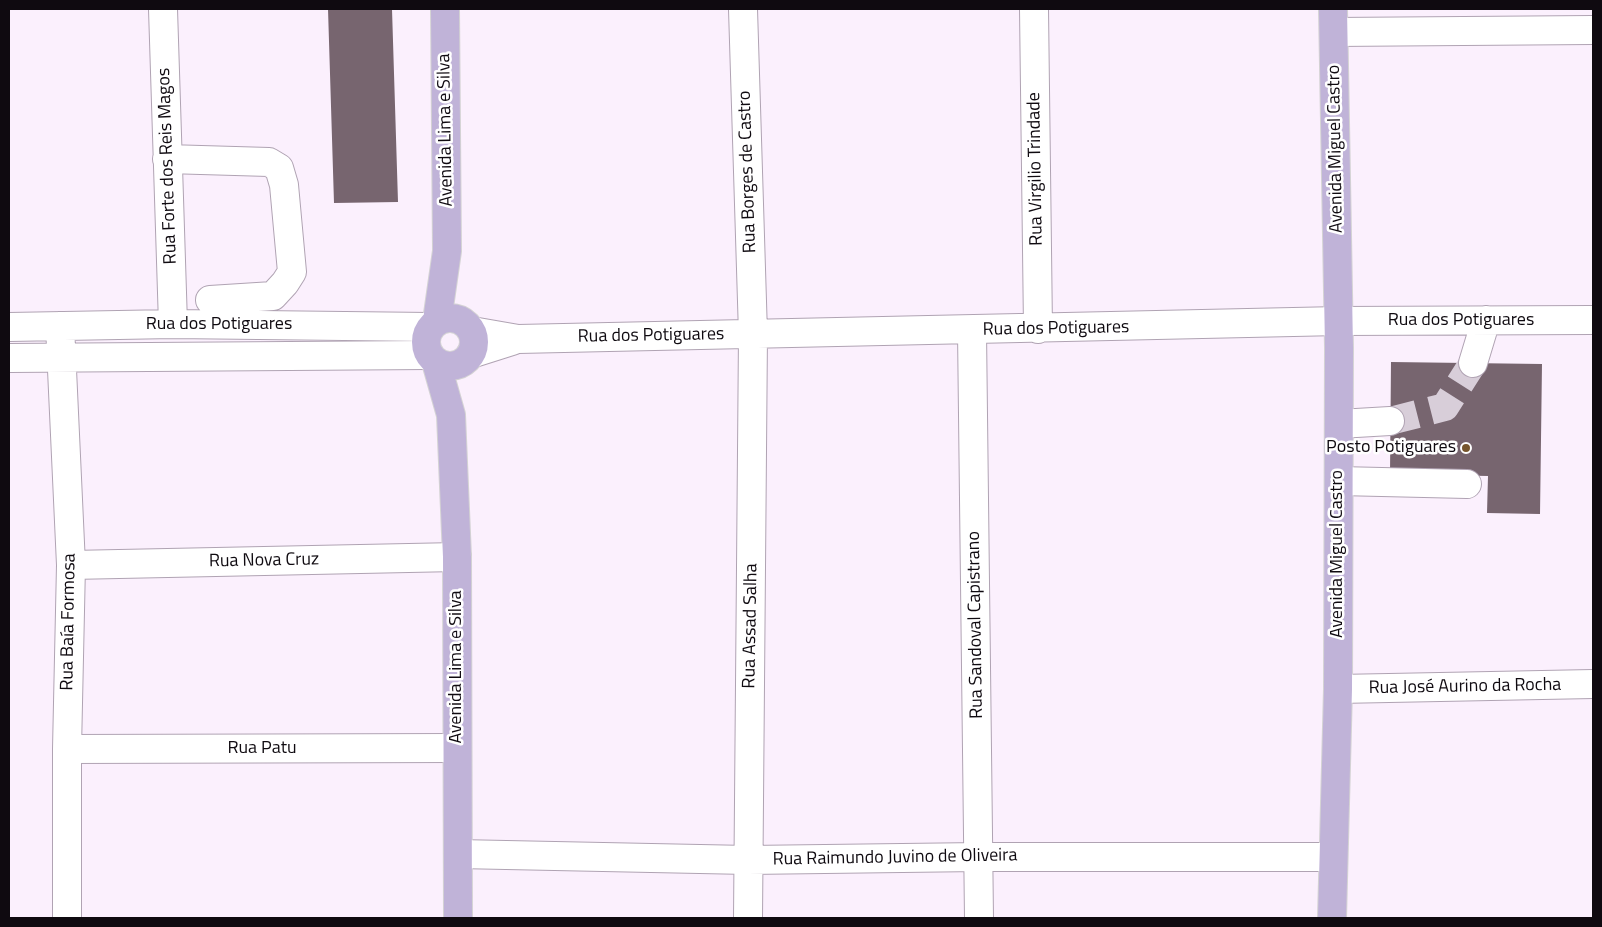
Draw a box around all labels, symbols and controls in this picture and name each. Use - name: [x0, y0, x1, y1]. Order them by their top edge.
- street label: Avenida Lima e Silva: [434, 53, 458, 207]
- street label: Avenida Miguel Castro: [1324, 65, 1348, 233]
- street label: Rua Forte dos Reis Magos: [154, 67, 182, 265]
- street label: Rua Borges de Castro: [734, 90, 762, 254]
- street label: Rua Virgilio Trindade: [1024, 92, 1048, 246]
- street label: Rua dos Potiguares: [1388, 310, 1534, 332]
- street label: Rua dos Potiguares: [146, 314, 292, 336]
- street label: Rua dos Potiguares: [983, 317, 1129, 341]
- street label: Rua dos Potiguares: [578, 324, 724, 348]
- place label: Posto Potiguares: [1326, 437, 1456, 459]
- marker: Posto Potiguares: [1460, 442, 1472, 454]
- street label: Avenida Miguel Castro: [1327, 470, 1349, 638]
- street label: Rua Sandoval Capistrano: [964, 531, 988, 719]
- street label: Rua Nova Cruz: [209, 549, 319, 573]
- street label: Rua Baía Formosa: [57, 553, 81, 691]
- street label: Rua Assad Salha: [739, 563, 763, 689]
- street label: Avenida Lima e Silva: [446, 590, 468, 744]
- street label: Rua José Aurino da Rocha: [1368, 675, 1562, 699]
- street label: Rua Patu: [227, 738, 297, 760]
- street label: Rua Raimundo Juvino de Oliveira: [772, 845, 1018, 871]

